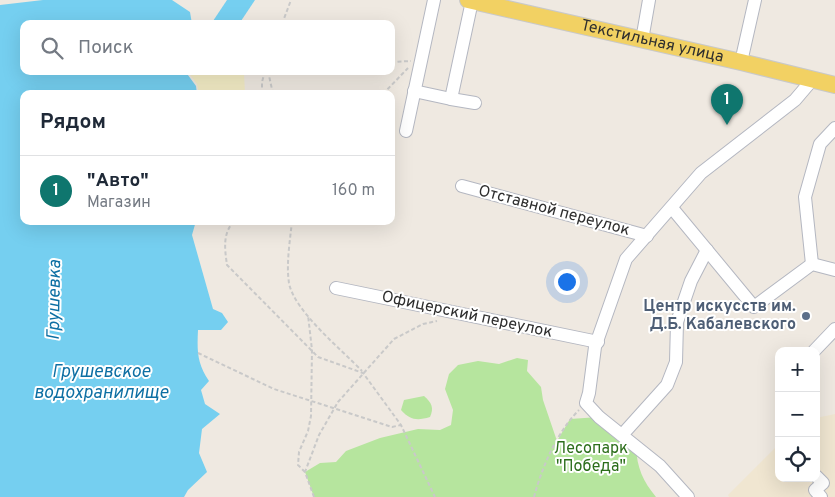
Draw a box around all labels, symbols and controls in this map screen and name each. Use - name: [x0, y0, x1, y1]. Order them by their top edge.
- street label: Текстильная улица: [579, 16, 726, 68]
- search box: [20, 20, 395, 75]
- icon: search: [38, 34, 66, 62]
- text: Поиск: [78, 36, 134, 60]
- pin: 1: [711, 84, 743, 125]
- text: Рядом: [40, 109, 106, 136]
- text: "Авто": [87, 169, 149, 193]
- text: 1: [53, 181, 59, 201]
- text: 160 m: [332, 181, 375, 201]
- street label: Отставной переулок: [476, 181, 632, 241]
- text: Магазин: [87, 193, 151, 213]
- water label: Грушевка: [43, 259, 67, 340]
- your location: [554, 269, 580, 295]
- street label: Офицерский переулок: [380, 287, 554, 343]
- place label: Центр искусств им. Д.Б. Кабалевского: [643, 297, 796, 335]
- marker: Центр искусств им. Д.Б. Кабалевского: [800, 310, 812, 322]
- map controls: [775, 347, 820, 482]
- button: +: [775, 347, 820, 392]
- water label: Грушевское водохранилище: [34, 361, 169, 405]
- button: −: [775, 392, 820, 437]
- button: locate: [775, 437, 820, 482]
- park label: Лесопарк "Победа": [554, 439, 628, 477]

